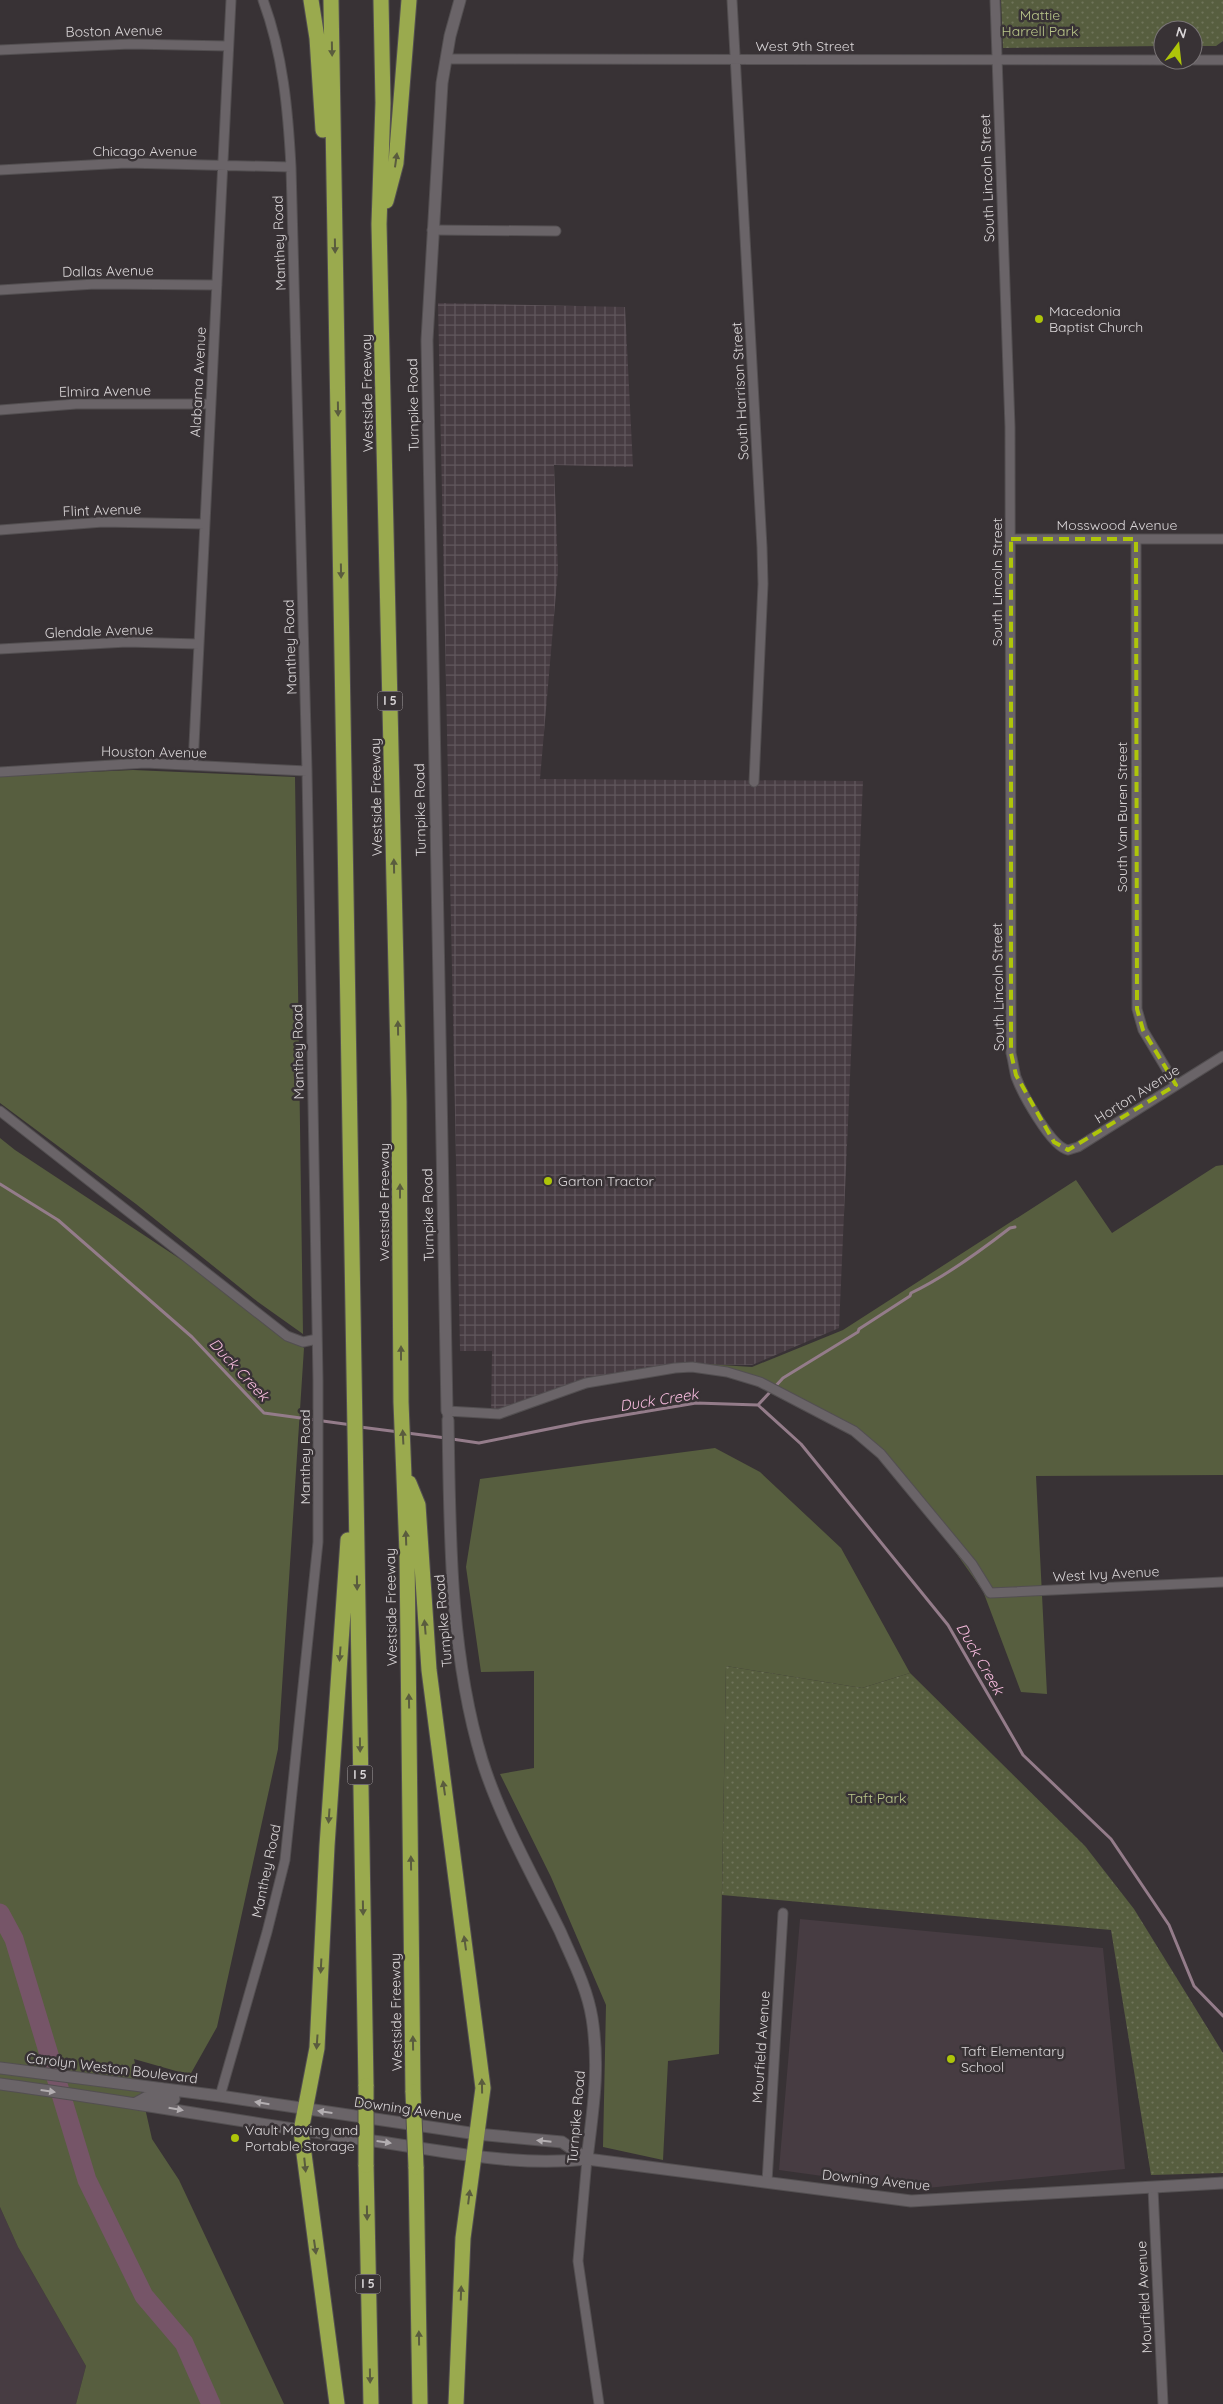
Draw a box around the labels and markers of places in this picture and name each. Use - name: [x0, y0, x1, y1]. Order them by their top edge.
- place label: Macedonia Baptist Church: [1049, 302, 1143, 336]
- marker: Macedonia Baptist Church: [1033, 313, 1045, 325]
- place label: Garton Tractor: [558, 1172, 655, 1190]
- marker: Garton Tractor: [542, 1175, 554, 1187]
- place label: Taft Elementary School: [961, 2042, 1064, 2076]
- marker: Taft Elementary School: [945, 2053, 957, 2065]
- place label: Vault Moving and Portable Storage: [245, 2121, 358, 2155]
- marker: Vault Moving and Portable Storage: [229, 2132, 241, 2144]

